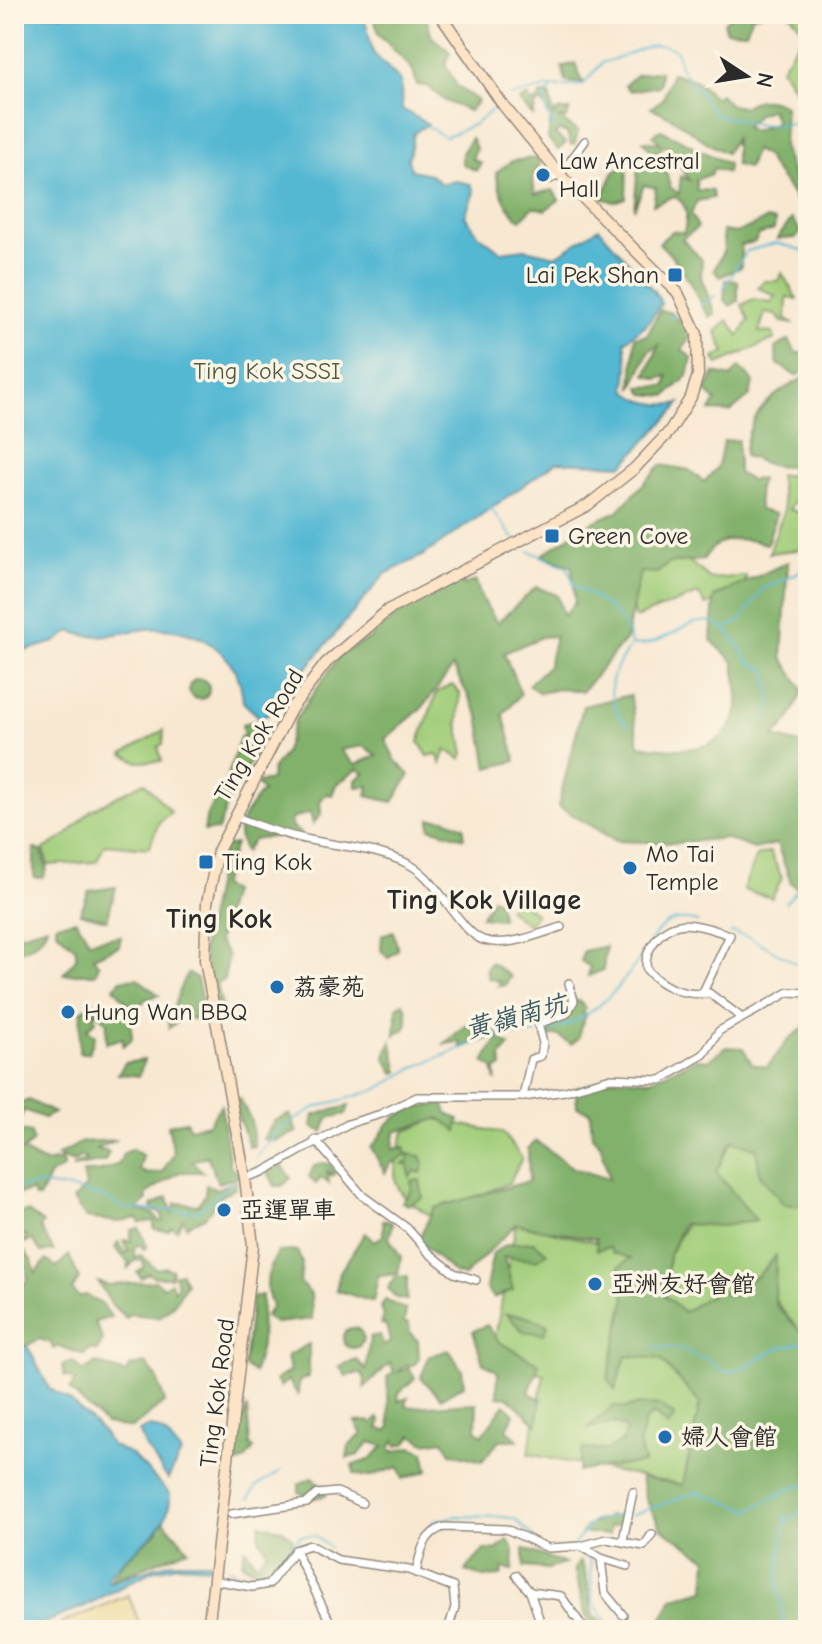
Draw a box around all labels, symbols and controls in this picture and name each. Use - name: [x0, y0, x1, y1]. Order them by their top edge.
- north arrow: [706, 36, 786, 116]
- text: N: [750, 70, 779, 90]
- place label: Law Ancestral Hall: [559, 147, 700, 203]
- marker: Law Ancestral Hall: [534, 166, 552, 184]
- place label: Lai Pek Shan: [526, 261, 659, 289]
- marker: Lai Pek Shan: [666, 266, 684, 284]
- park label: Ting Kok SSSI: [194, 357, 340, 385]
- place label: Green Cove: [568, 522, 688, 550]
- marker: Green Cove: [543, 527, 561, 545]
- street label: Ting Kok Road: [208, 664, 310, 806]
- place label: Mo Tai Temple: [646, 840, 719, 896]
- place label: Ting Kok: [222, 848, 312, 876]
- marker: Ting Kok: [197, 853, 215, 871]
- marker: Mo Tai Temple: [621, 859, 639, 877]
- district label: Ting Kok Village: [387, 884, 581, 916]
- district label: Ting Kok: [166, 903, 272, 935]
- place label: 荔豪苑: [293, 973, 365, 1001]
- marker: 荔豪苑: [268, 978, 286, 996]
- water label: 黃嶺南坑: [462, 988, 573, 1045]
- place label: Hung Wan BBQ: [84, 998, 247, 1026]
- marker: Hung Wan BBQ: [59, 1003, 77, 1021]
- place label: 亞運單車: [240, 1196, 336, 1224]
- marker: 亞運單車: [215, 1201, 233, 1219]
- place label: 亞洲友好會館: [611, 1270, 755, 1298]
- marker: 亞洲友好會館: [586, 1275, 604, 1293]
- street label: Ting Kok Road: [194, 1317, 240, 1469]
- place label: 婦人會館: [681, 1423, 777, 1451]
- marker: 婦人會館: [656, 1428, 674, 1446]

